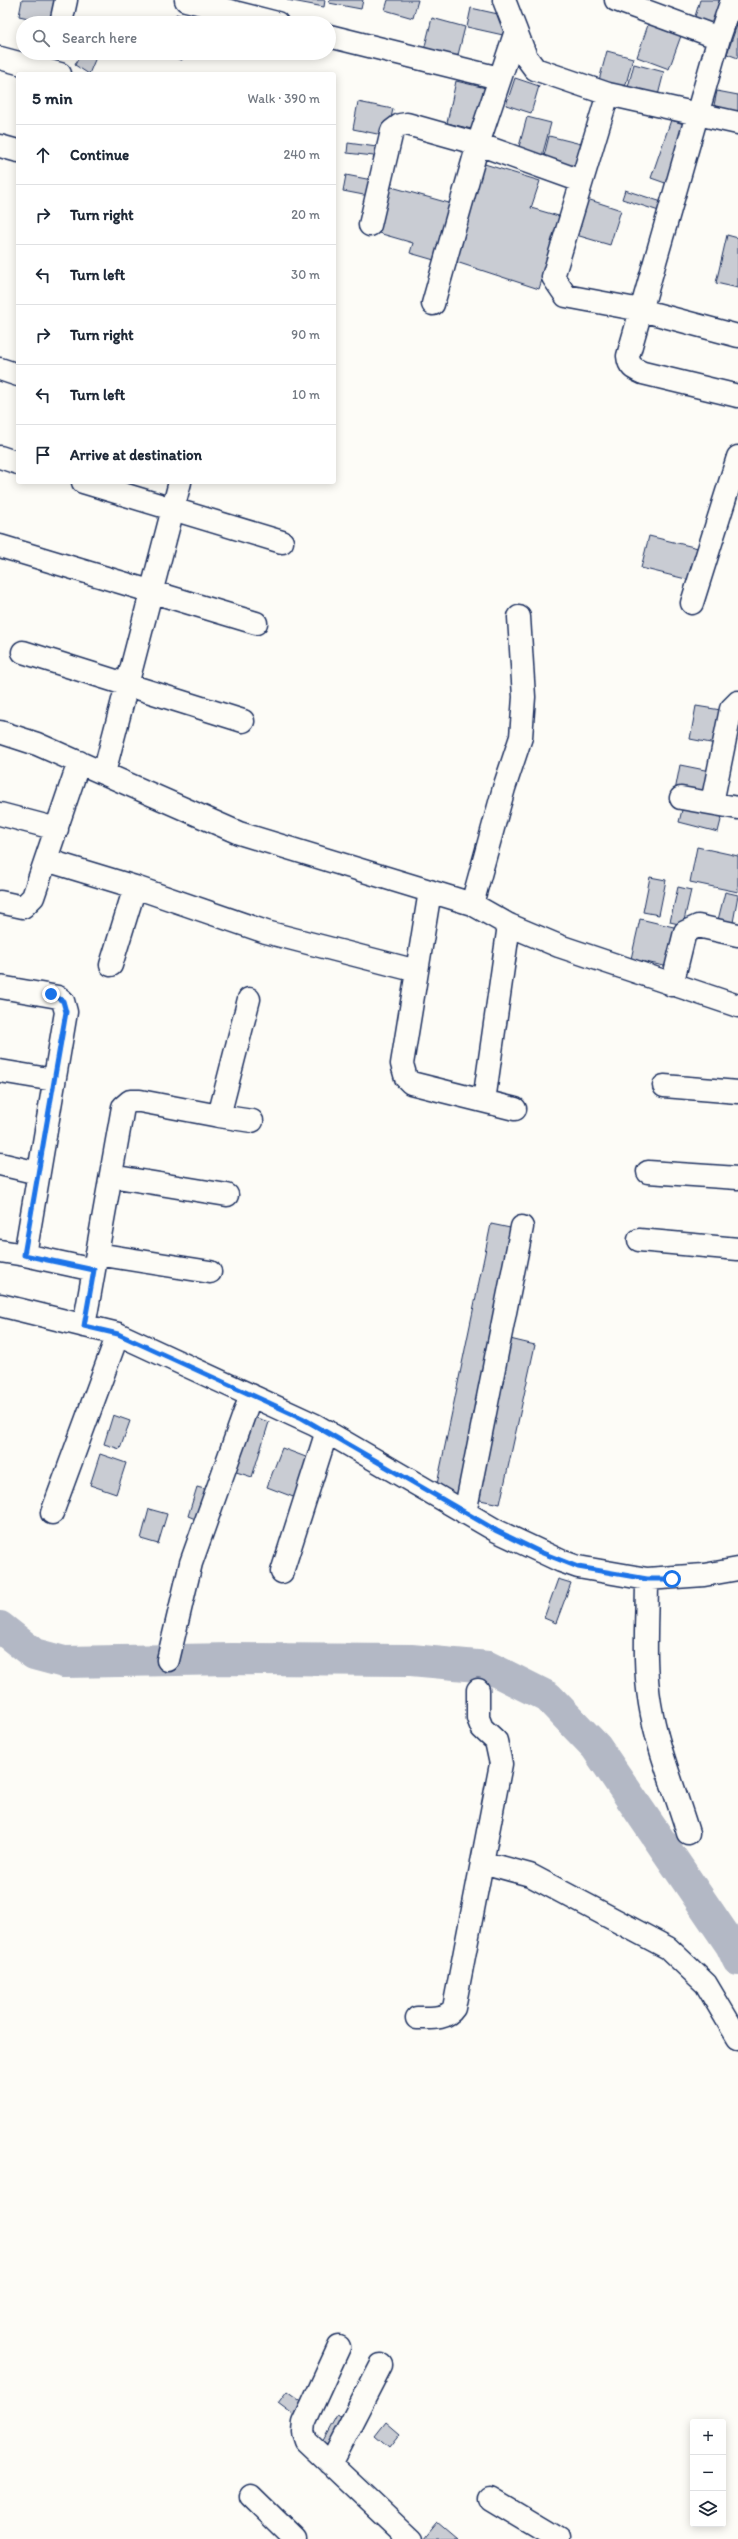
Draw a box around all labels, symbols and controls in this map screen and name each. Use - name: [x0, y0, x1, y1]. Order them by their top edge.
- search box: [16, 16, 336, 60]
- icon: search: [30, 27, 52, 49]
- text: Search here: [62, 29, 137, 47]
- text: 5 min: [32, 88, 72, 108]
- text: Walk · 390 m: [248, 91, 320, 106]
- icon: ahead: [32, 144, 54, 166]
- text: Continue: [70, 146, 129, 164]
- text: 240 m: [283, 147, 320, 162]
- icon: right: [32, 204, 54, 226]
- text: Turn right: [70, 206, 134, 224]
- text: 20 m: [291, 207, 320, 222]
- icon: left: [32, 264, 54, 286]
- text: Turn left: [70, 266, 125, 284]
- text: 30 m: [291, 267, 320, 282]
- icon: right: [32, 324, 54, 346]
- text: Turn right: [70, 326, 134, 344]
- text: 90 m: [291, 327, 320, 342]
- icon: left: [32, 384, 54, 406]
- text: Turn left: [70, 386, 125, 404]
- text: 10 m: [292, 387, 320, 402]
- icon: arrive: [32, 444, 54, 466]
- text: Arrive at destination: [70, 446, 202, 464]
- route end: [42, 985, 60, 1003]
- route start: [663, 1570, 681, 1588]
- map controls: [690, 2419, 726, 2527]
- button: +: [690, 2419, 726, 2455]
- button: −: [690, 2455, 726, 2491]
- button: layers: [690, 2491, 726, 2527]

